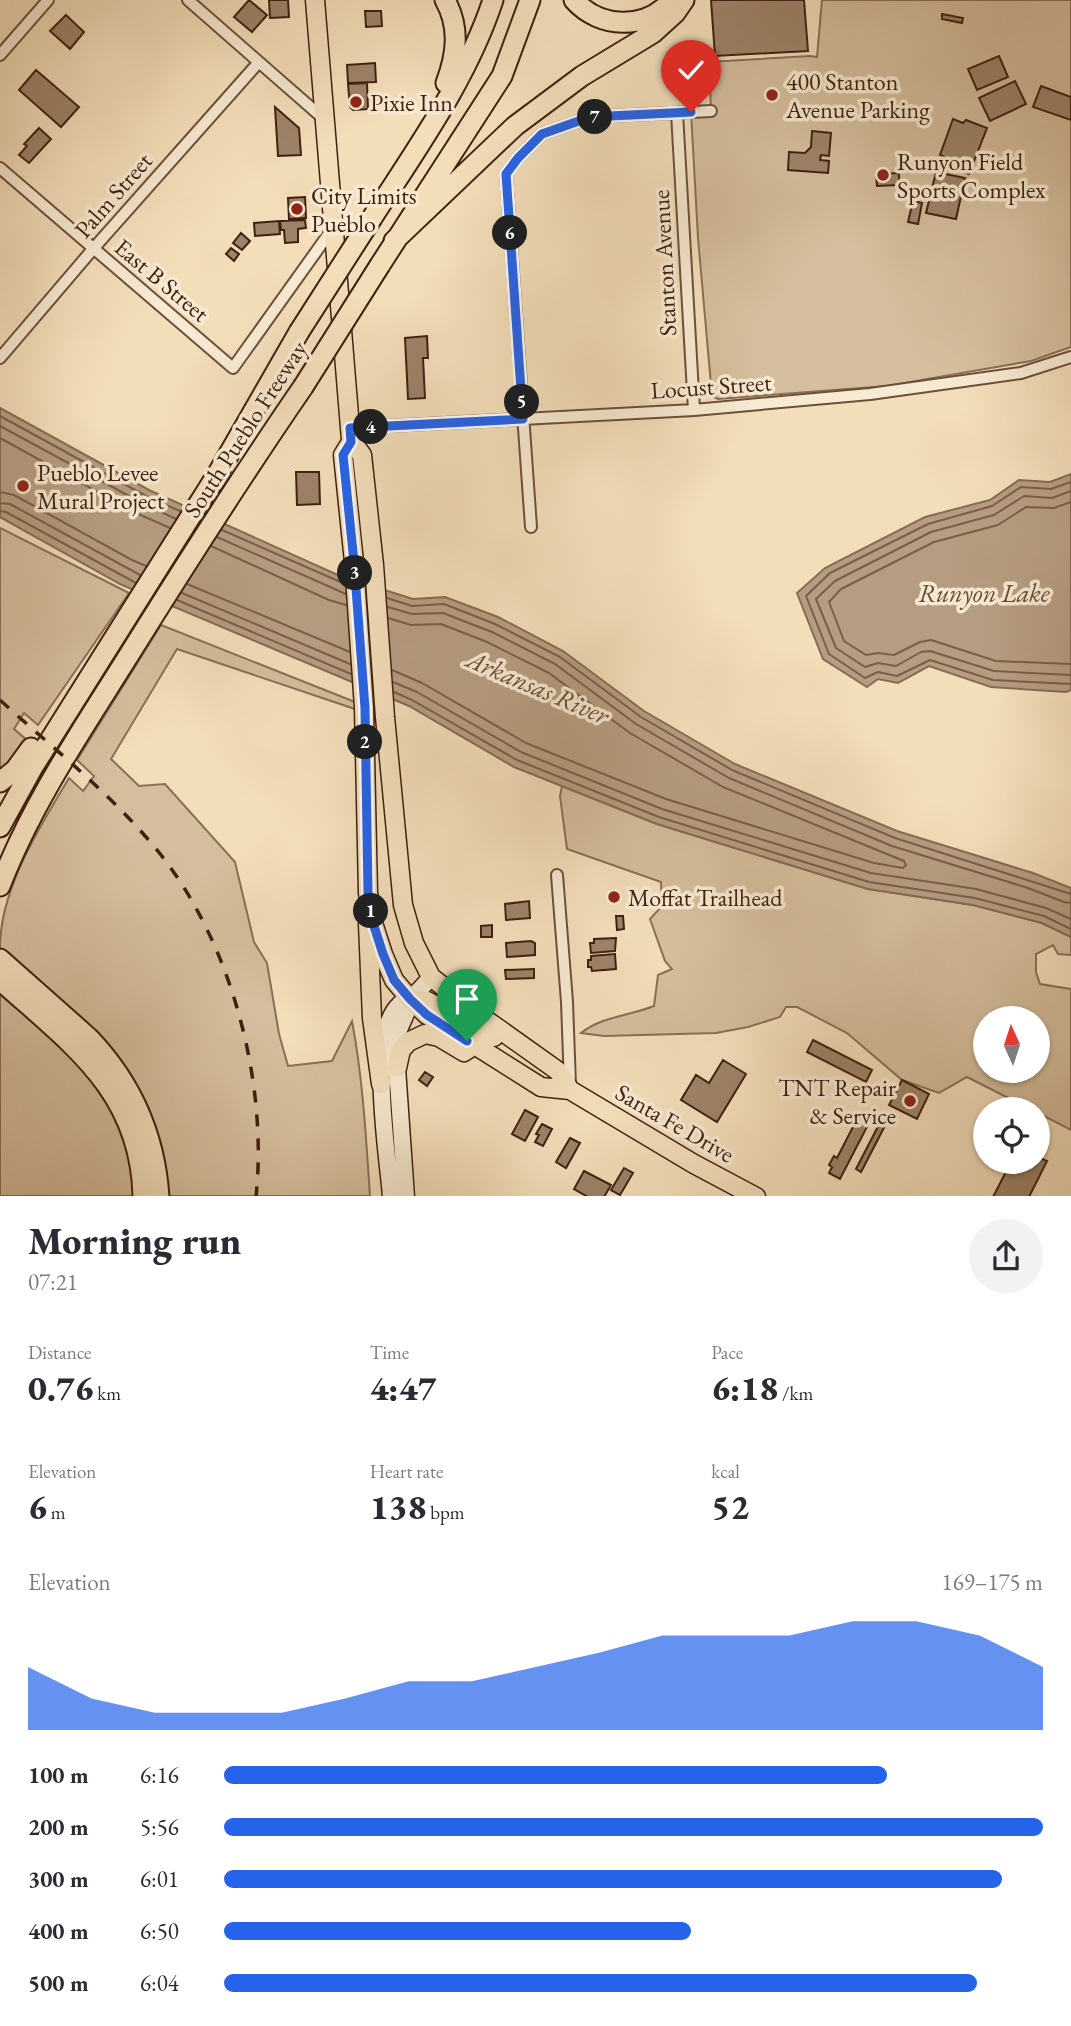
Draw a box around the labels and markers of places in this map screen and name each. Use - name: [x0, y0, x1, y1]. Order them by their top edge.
- pin: [661, 40, 721, 112]
- place label: 400 Stanton Avenue Parking: [785, 66, 930, 125]
- place label: Pixie Inn: [370, 87, 453, 118]
- marker: 400 Stanton Avenue Parking: [764, 87, 780, 103]
- marker: Pixie Inn: [348, 94, 364, 110]
- pin: 7: [578, 100, 612, 134]
- place label: Runyon Field Sports Complex: [897, 146, 1046, 205]
- marker: Runyon Field Sports Complex: [875, 167, 891, 183]
- place label: City Limits Pueblo: [311, 180, 417, 239]
- marker: City Limits Pueblo: [289, 201, 305, 217]
- pin: 6: [492, 216, 528, 250]
- pin: 5: [504, 384, 540, 420]
- pin: 4: [354, 410, 388, 444]
- place label: Pueblo Levee Mural Project: [37, 457, 165, 516]
- marker: Pueblo Levee Mural Project: [15, 478, 31, 494]
- pin: 3: [338, 556, 372, 590]
- pin: 2: [348, 724, 382, 760]
- place label: Moffat Trailhead: [628, 882, 783, 913]
- marker: Moffat Trailhead: [606, 889, 622, 905]
- pin: 1: [354, 894, 388, 928]
- pin: [437, 969, 497, 1041]
- place label: TNT Repair & Service: [778, 1072, 896, 1131]
- marker: TNT Repair & Service: [902, 1093, 918, 1109]

